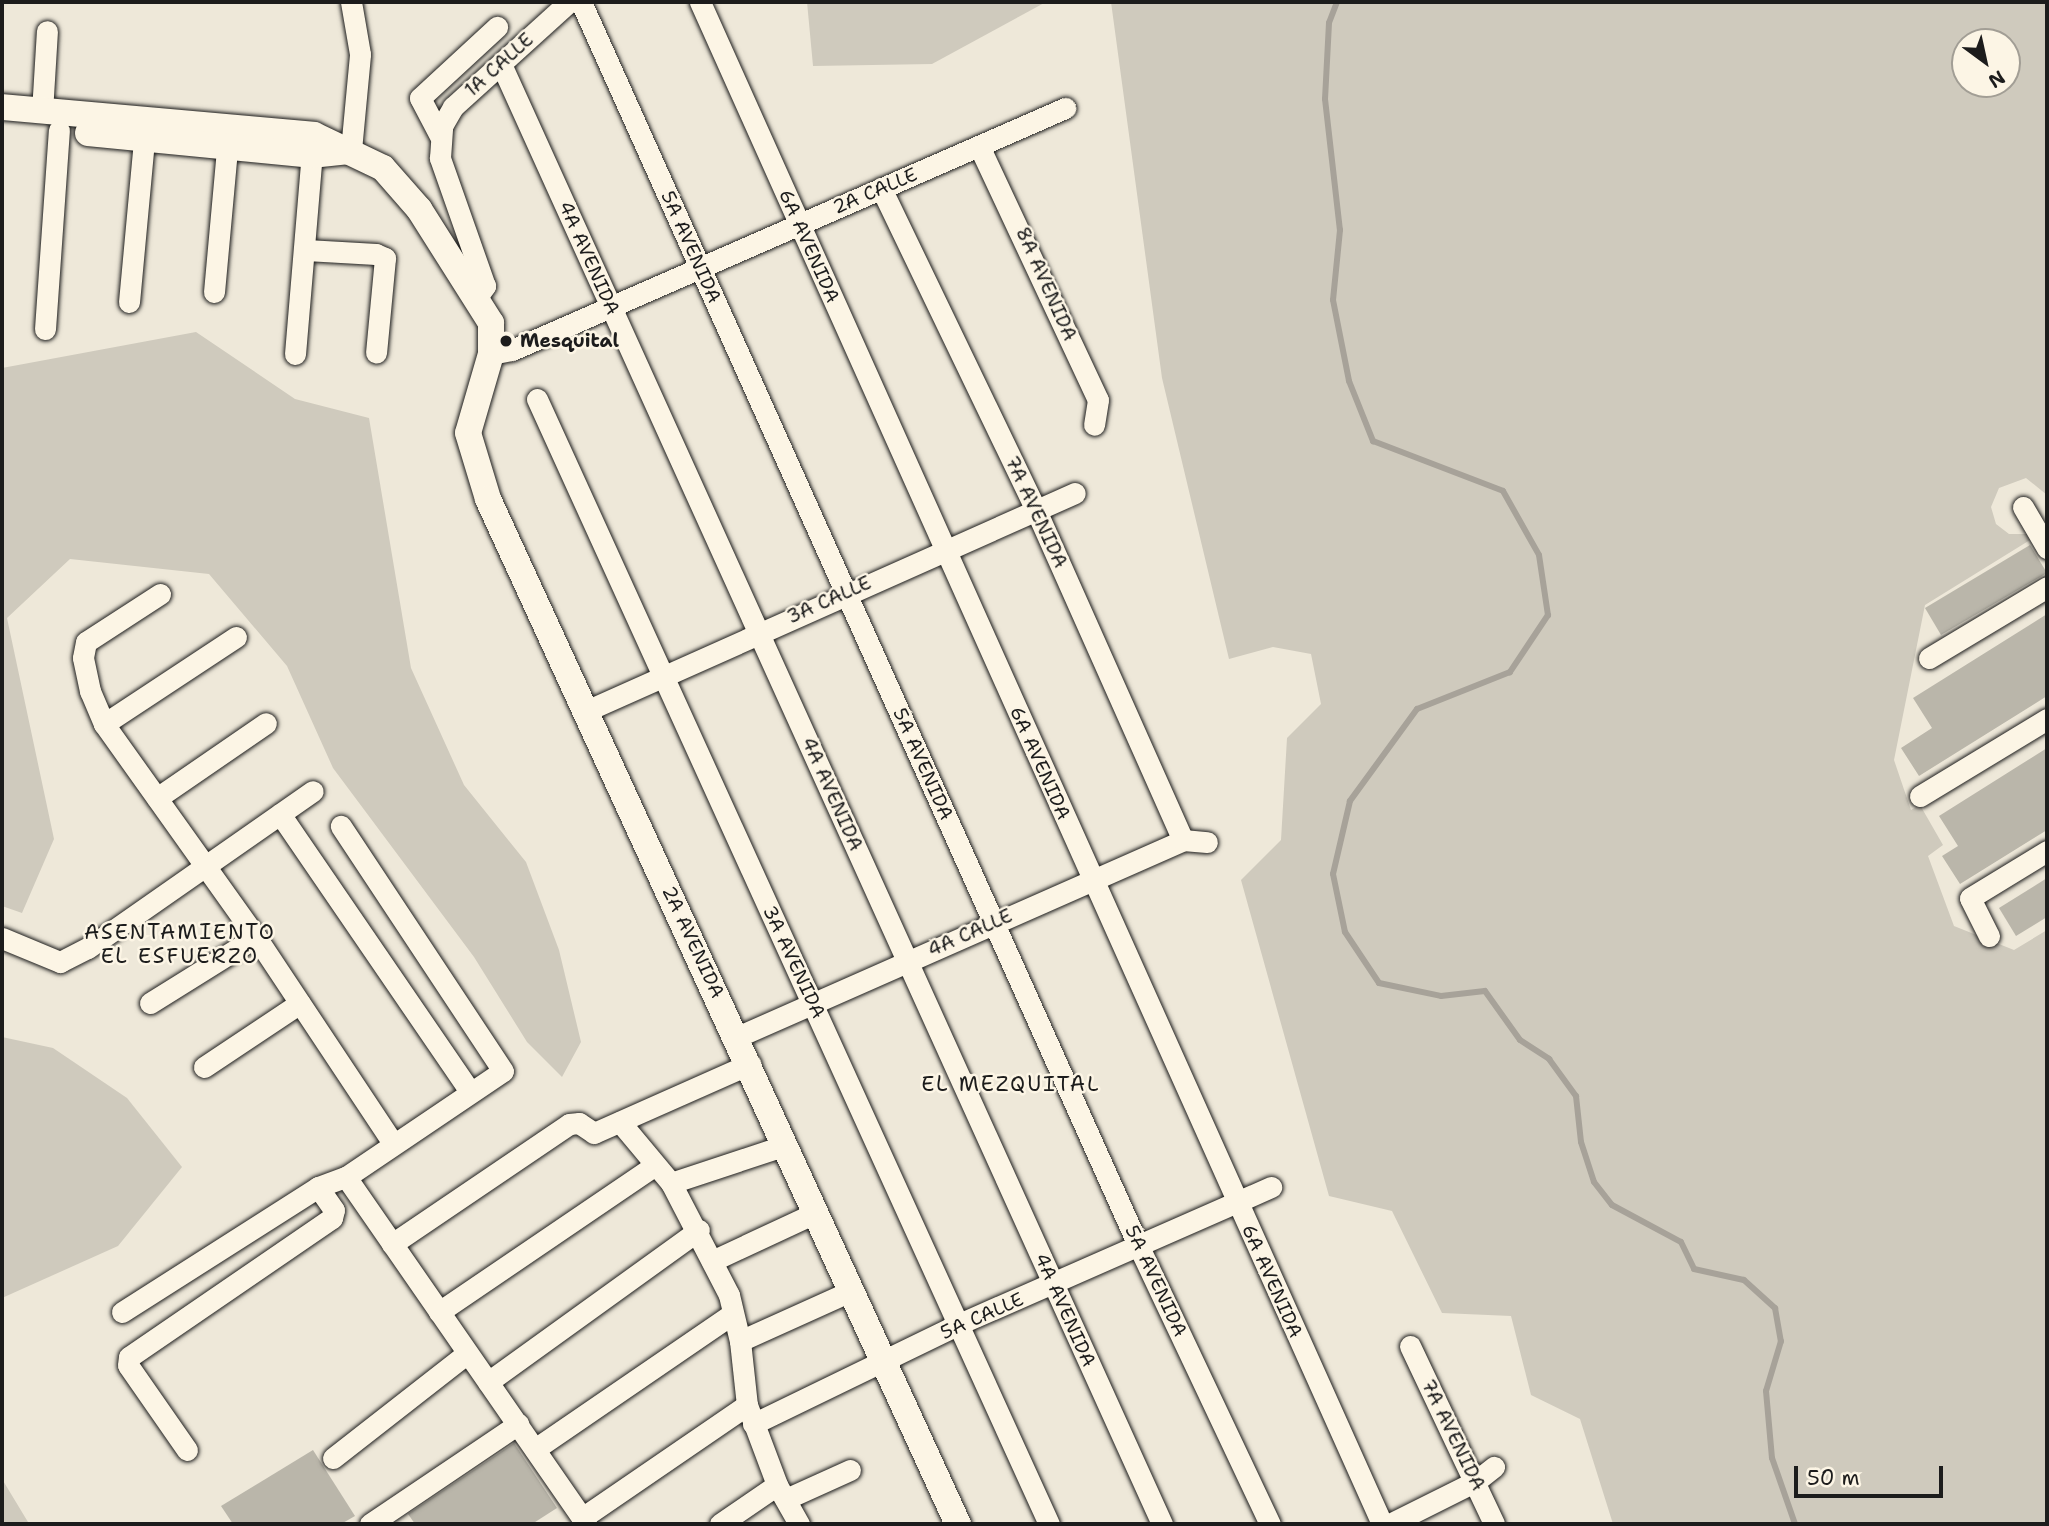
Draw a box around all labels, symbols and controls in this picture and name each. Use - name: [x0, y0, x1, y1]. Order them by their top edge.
- street label: 1A CALLE: [460, 28, 538, 102]
- north arrow: [1951, 28, 2021, 98]
- text: N: [1983, 65, 2010, 94]
- street label: 2A CALLE: [829, 163, 921, 219]
- street label: 6A AVENIDA: [774, 186, 844, 306]
- street label: 5A AVENIDA: [656, 187, 726, 307]
- street label: 4A AVENIDA: [554, 198, 624, 318]
- street label: 8A AVENIDA: [1011, 224, 1081, 344]
- place label: Mesquital: [520, 330, 619, 352]
- marker: Mesquital: [498, 333, 514, 349]
- street label: 7A AVENIDA: [1000, 452, 1072, 572]
- street label: 3A CALLE: [783, 571, 875, 629]
- street label: 6A AVENIDA: [1005, 703, 1075, 823]
- street label: 5A AVENIDA: [888, 704, 958, 824]
- street label: 4A AVENIDA: [797, 734, 867, 854]
- street label: 2A AVENIDA: [657, 882, 729, 1002]
- street label: 3A AVENIDA: [758, 902, 830, 1022]
- street label: 4A CALLE: [924, 904, 1016, 962]
- district label: ASENTAMIENTO EL ESFUERZO: [86, 919, 274, 969]
- district label: EL MEZQUITAL: [923, 1071, 1099, 1097]
- street label: 6A AVENIDA: [1237, 1221, 1307, 1341]
- street label: 5A AVENIDA: [1120, 1222, 1192, 1340]
- street label: 4A AVENIDA: [1030, 1250, 1100, 1370]
- street label: 5A CALLE: [937, 1288, 1027, 1344]
- street label: 7A AVENIDA: [1416, 1376, 1490, 1494]
- scale bar: [1797, 1452, 1946, 1496]
- text: 50 m: [1807, 1464, 1860, 1492]

